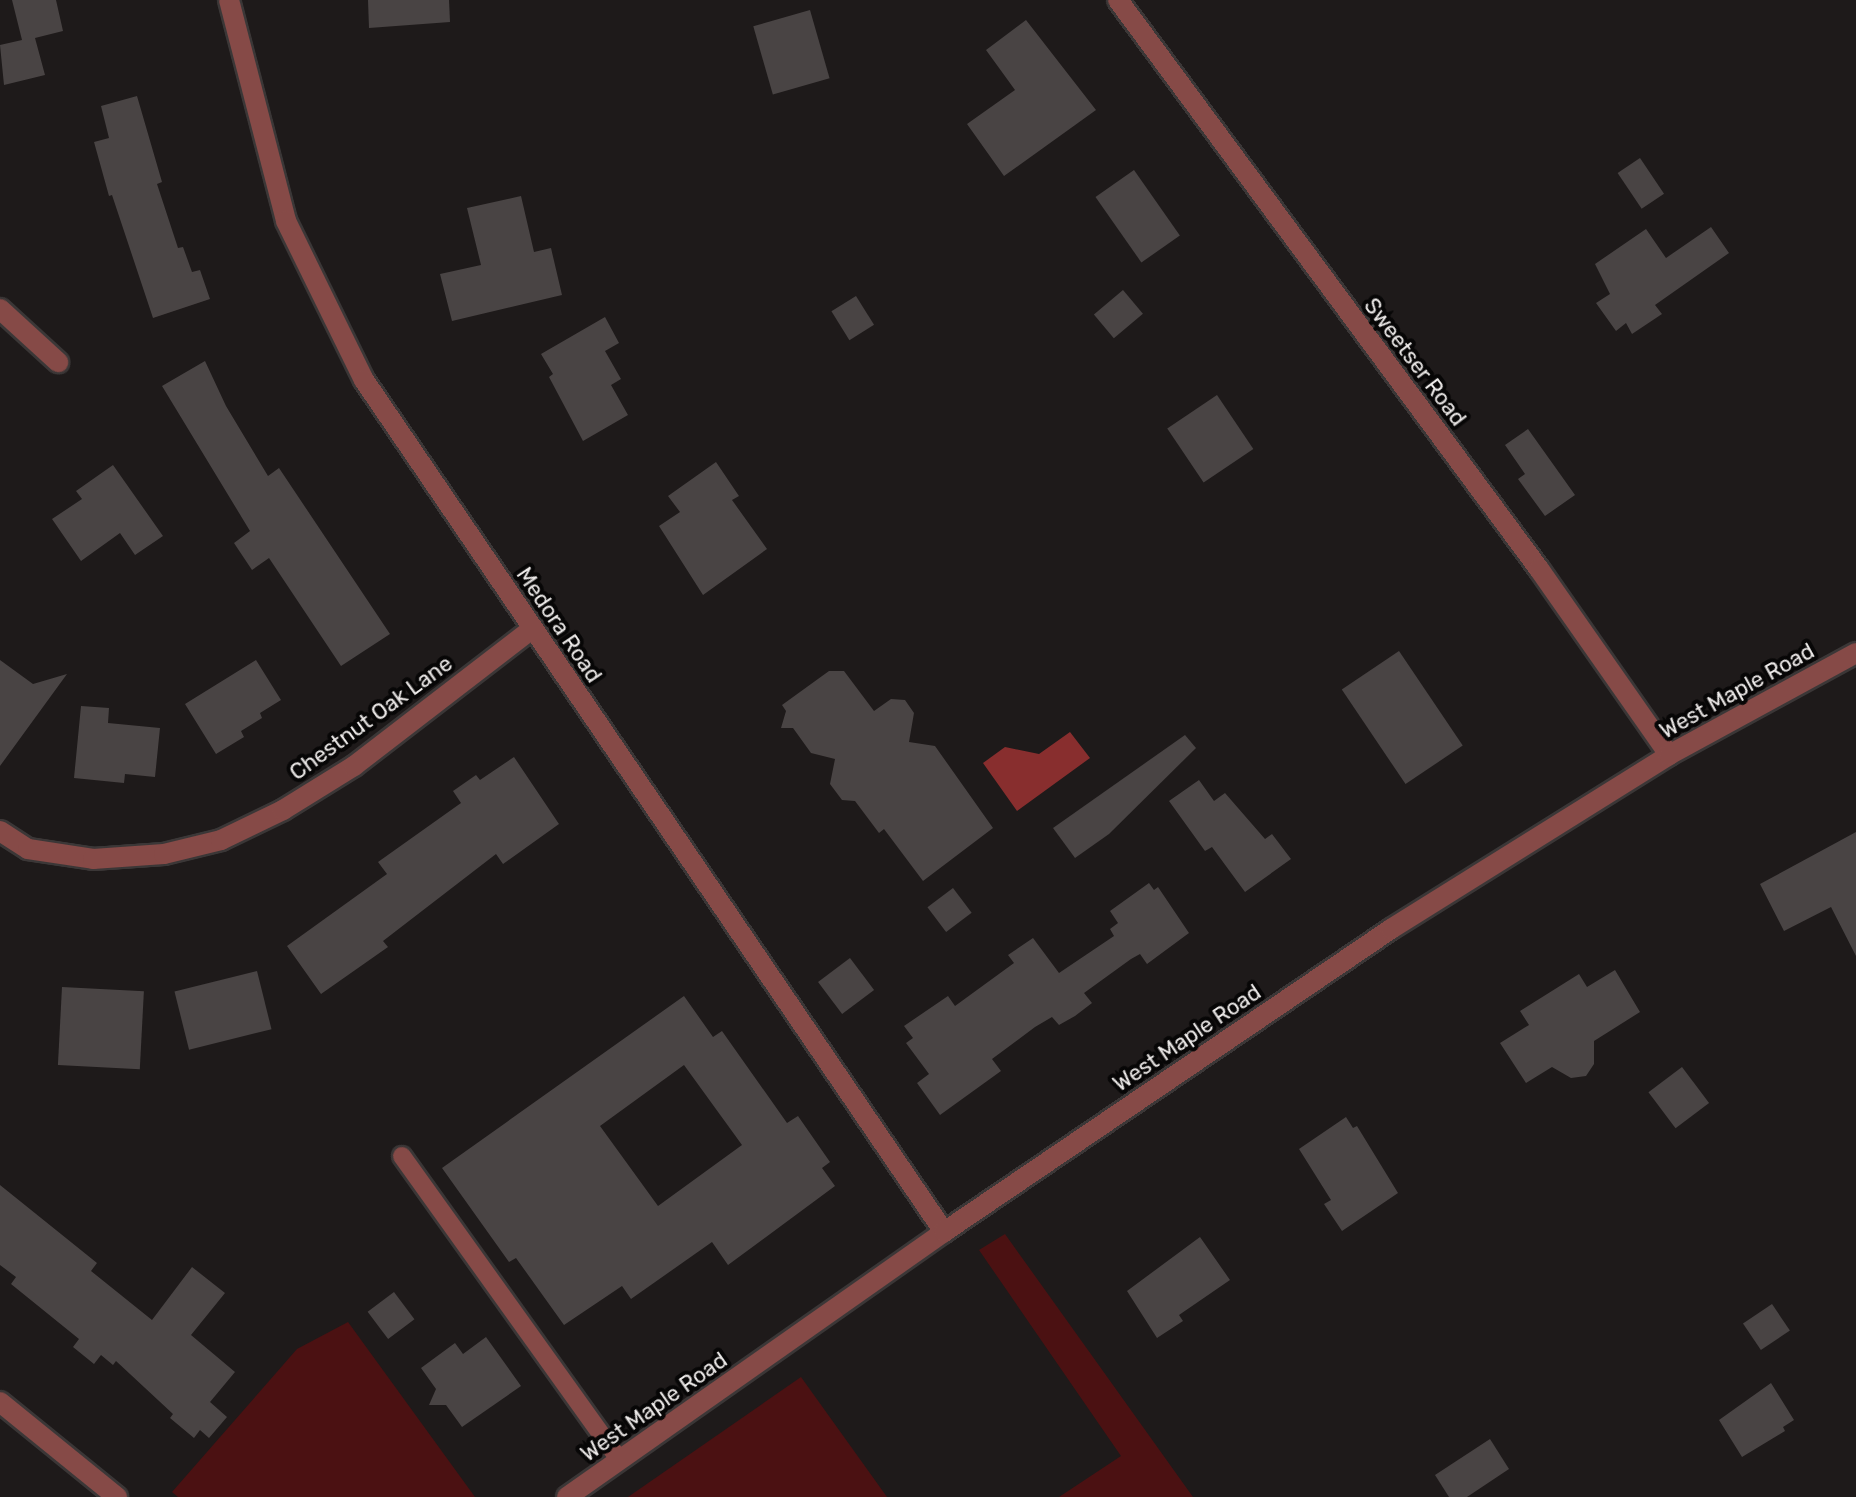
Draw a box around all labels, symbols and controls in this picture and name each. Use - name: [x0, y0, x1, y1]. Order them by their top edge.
- street label: Sweetser Road: [1358, 293, 1472, 431]
- street label: Medora Road: [511, 562, 607, 688]
- street label: West Maple Road: [1655, 638, 1819, 744]
- street label: Chestnut Oak Lane: [284, 650, 458, 786]
- street label: West Maple Road: [1108, 979, 1266, 1097]
- street label: West Maple Road: [576, 1347, 732, 1467]

